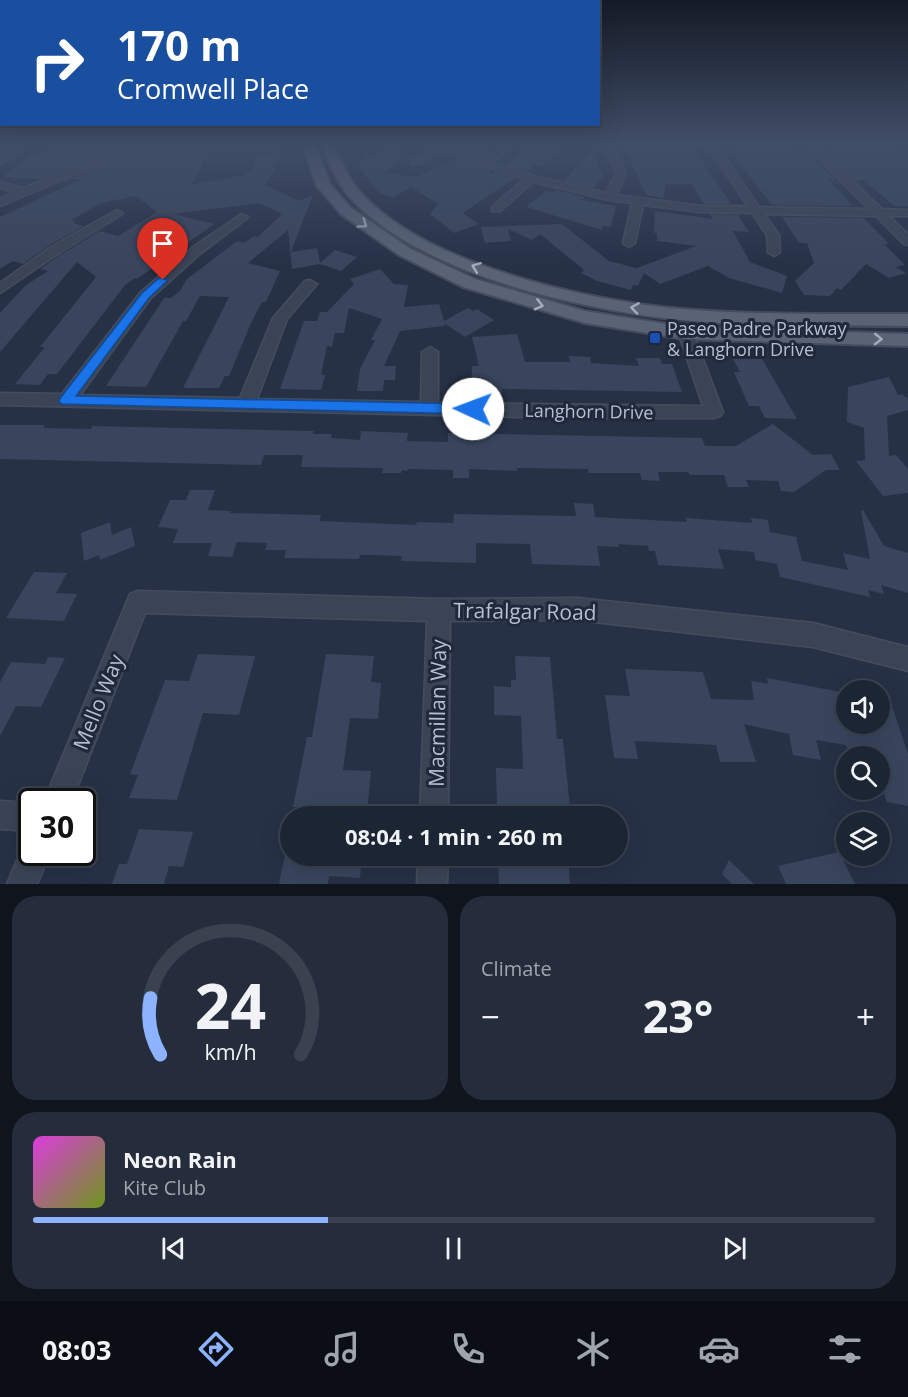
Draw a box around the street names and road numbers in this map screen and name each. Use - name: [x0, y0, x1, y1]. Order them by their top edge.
- street label: Langhorn Drive: [524, 398, 654, 424]
- street label: Trafalgar Road: [453, 596, 597, 626]
- street label: Macmillan Way: [422, 639, 452, 787]
- street label: Mello Way: [66, 650, 130, 754]

